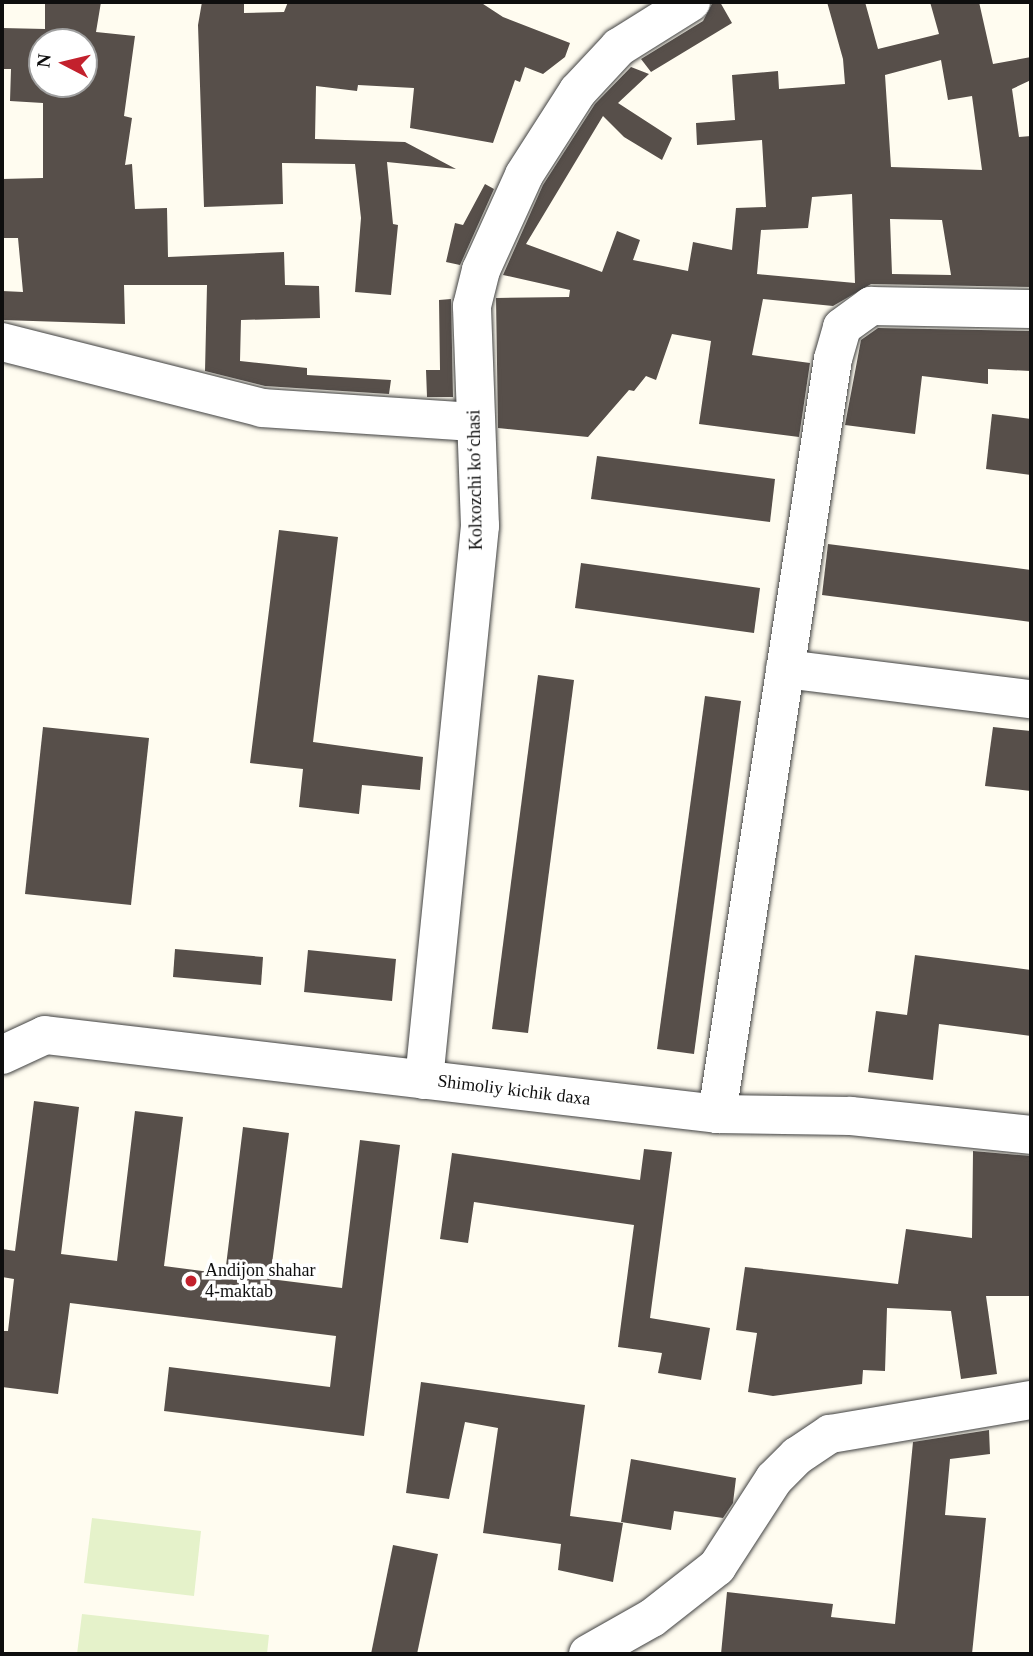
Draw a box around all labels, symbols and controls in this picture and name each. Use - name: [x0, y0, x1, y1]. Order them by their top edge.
- north arrow: [28, 28, 98, 98]
- text: N: [32, 53, 55, 69]
- street label: Kolxozchi koʻchasi: [463, 410, 487, 550]
- street label: Shimoliy kichik daxa: [436, 1070, 592, 1110]
- place label: Andijon shahar 4-maktab: [205, 1260, 315, 1302]
- marker: Andijon shahar 4-maktab: [183, 1273, 199, 1289]

